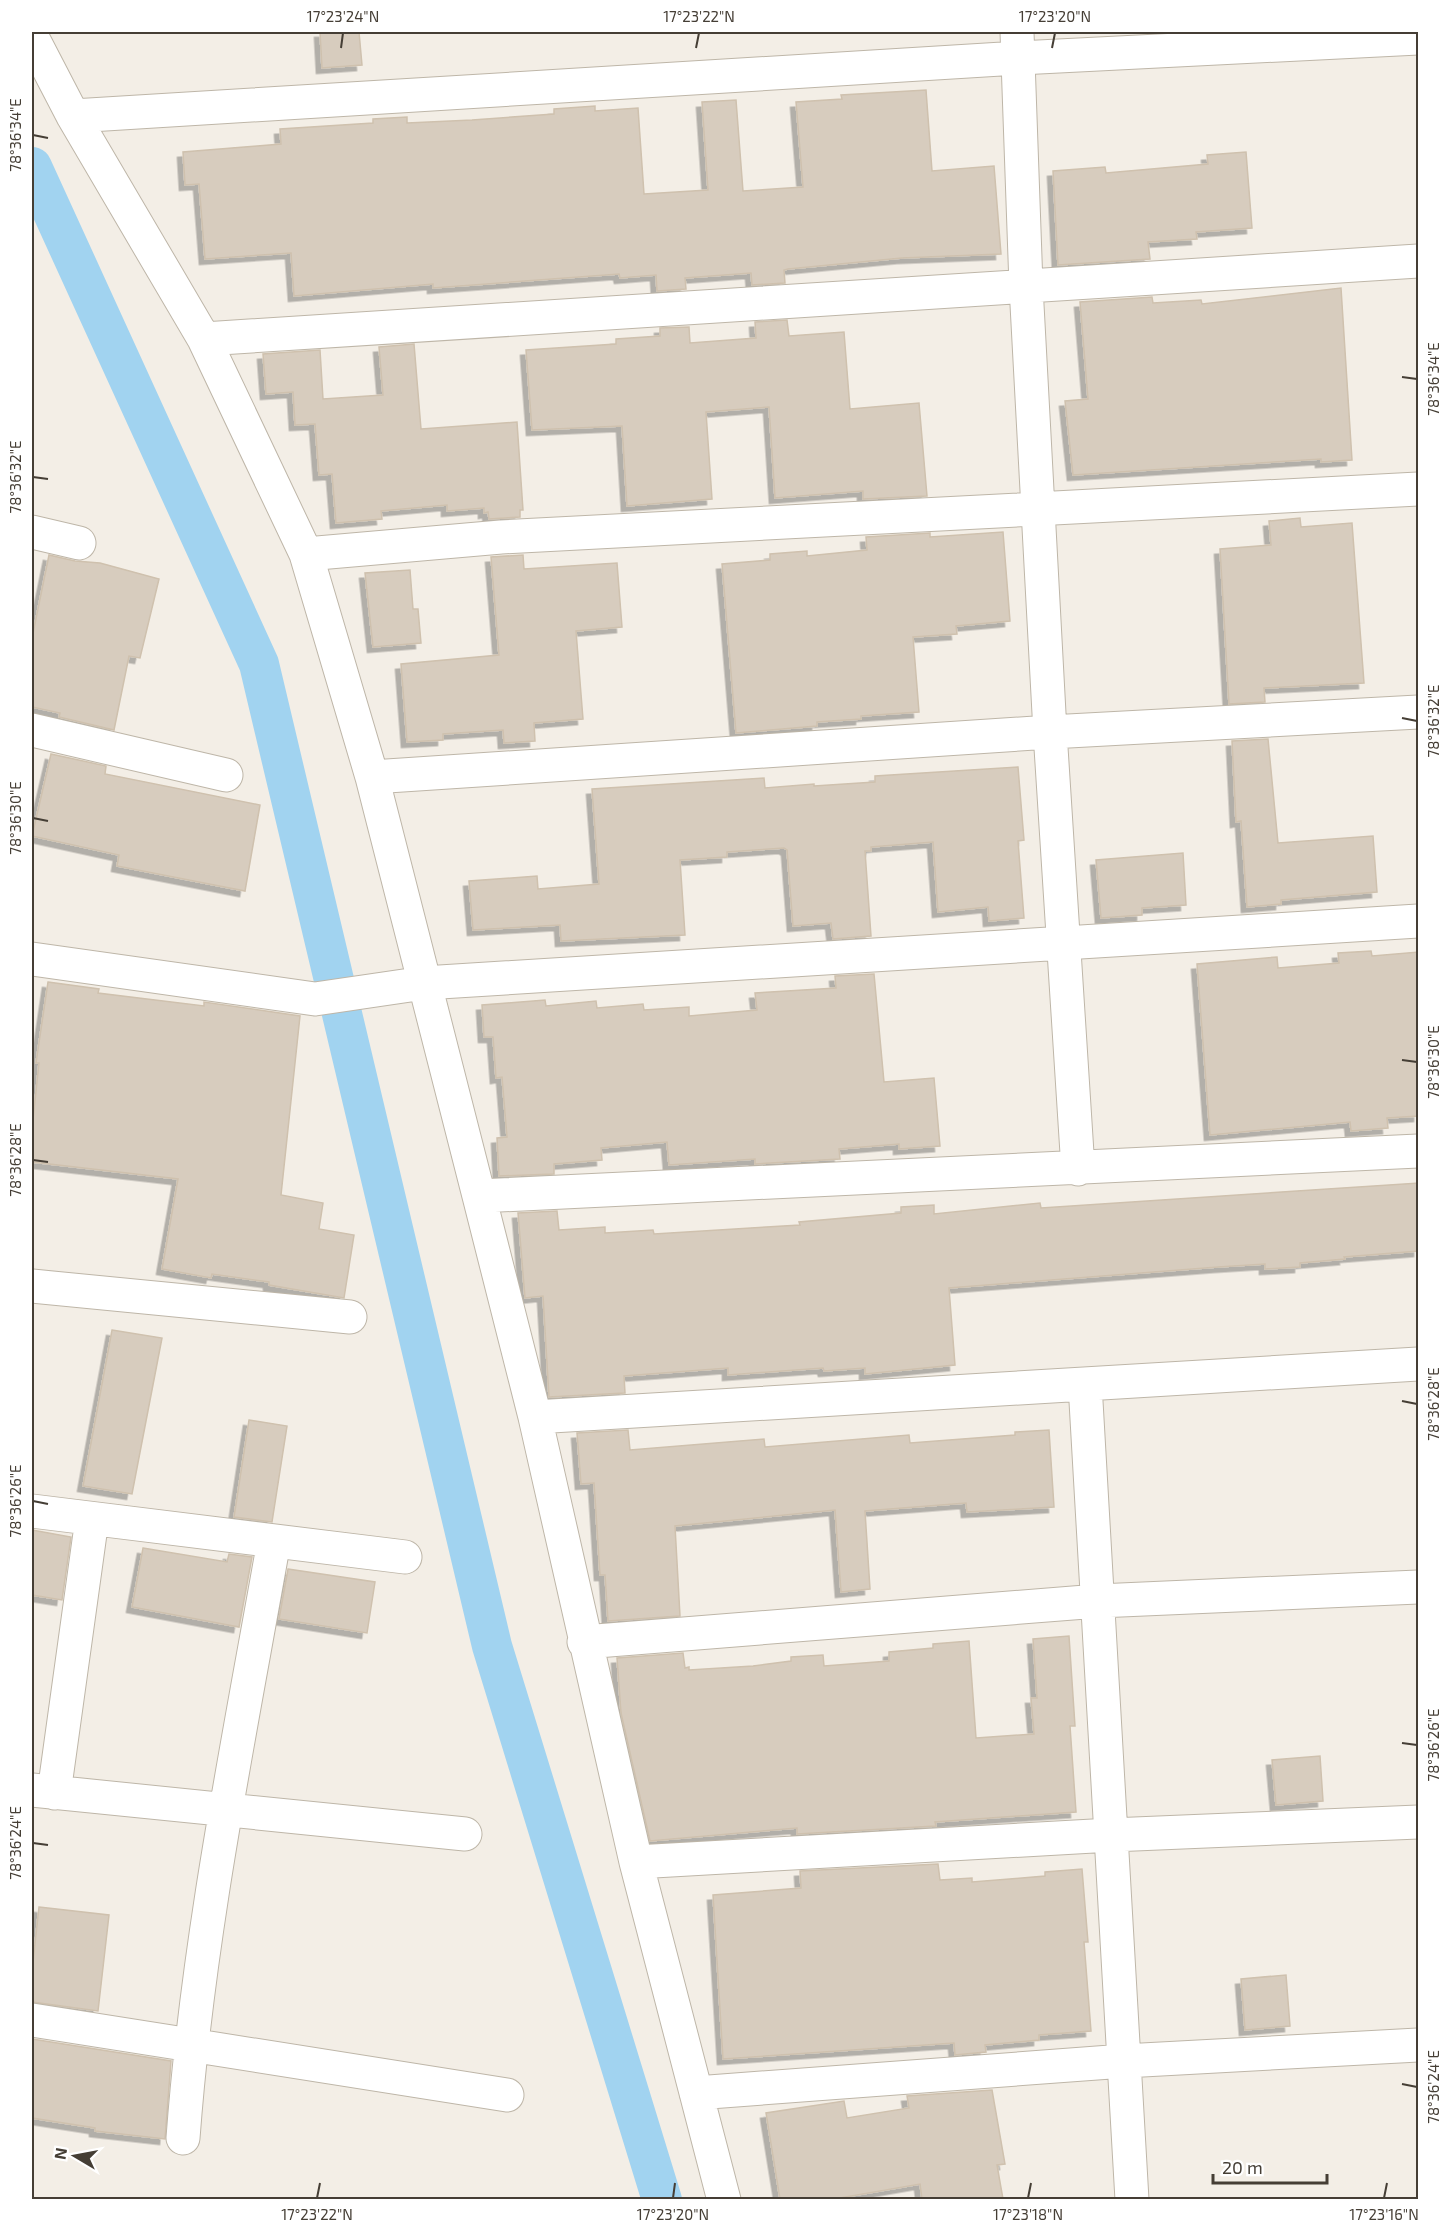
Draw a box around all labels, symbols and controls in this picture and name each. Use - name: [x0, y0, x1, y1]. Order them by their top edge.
- text: 17°23'24"N: [307, 7, 379, 25]
- text: 17°23'22"N: [663, 7, 735, 25]
- text: 17°23'20"N: [1019, 7, 1091, 25]
- text: 78°36'34"E: [6, 98, 24, 172]
- text: 78°36'34"E: [1424, 342, 1442, 416]
- text: 78°36'32"E: [6, 441, 24, 513]
- text: 78°36'32"E: [1424, 685, 1442, 757]
- text: 78°36'30"E: [6, 781, 24, 855]
- text: 78°36'30"E: [1424, 1025, 1442, 1099]
- text: 78°36'28"E: [6, 1123, 24, 1197]
- text: 78°36'28"E: [1424, 1367, 1442, 1441]
- text: 78°36'26"E: [6, 1465, 24, 1538]
- text: 78°36'26"E: [1424, 1709, 1442, 1782]
- text: 78°36'24"E: [6, 1806, 24, 1880]
- text: 78°36'24"E: [1424, 2050, 1442, 2124]
- north arrow: [45, 2126, 105, 2186]
- text: N: [49, 2146, 70, 2161]
- scale bar: [1213, 2147, 1327, 2185]
- text: 20 m: [1222, 2156, 1263, 2178]
- text: 17°23'22"N: [281, 2205, 353, 2223]
- text: 17°23'20"N: [637, 2205, 709, 2223]
- text: 17°23'18"N: [993, 2205, 1063, 2223]
- text: 17°23'16"N: [1349, 2205, 1419, 2223]

